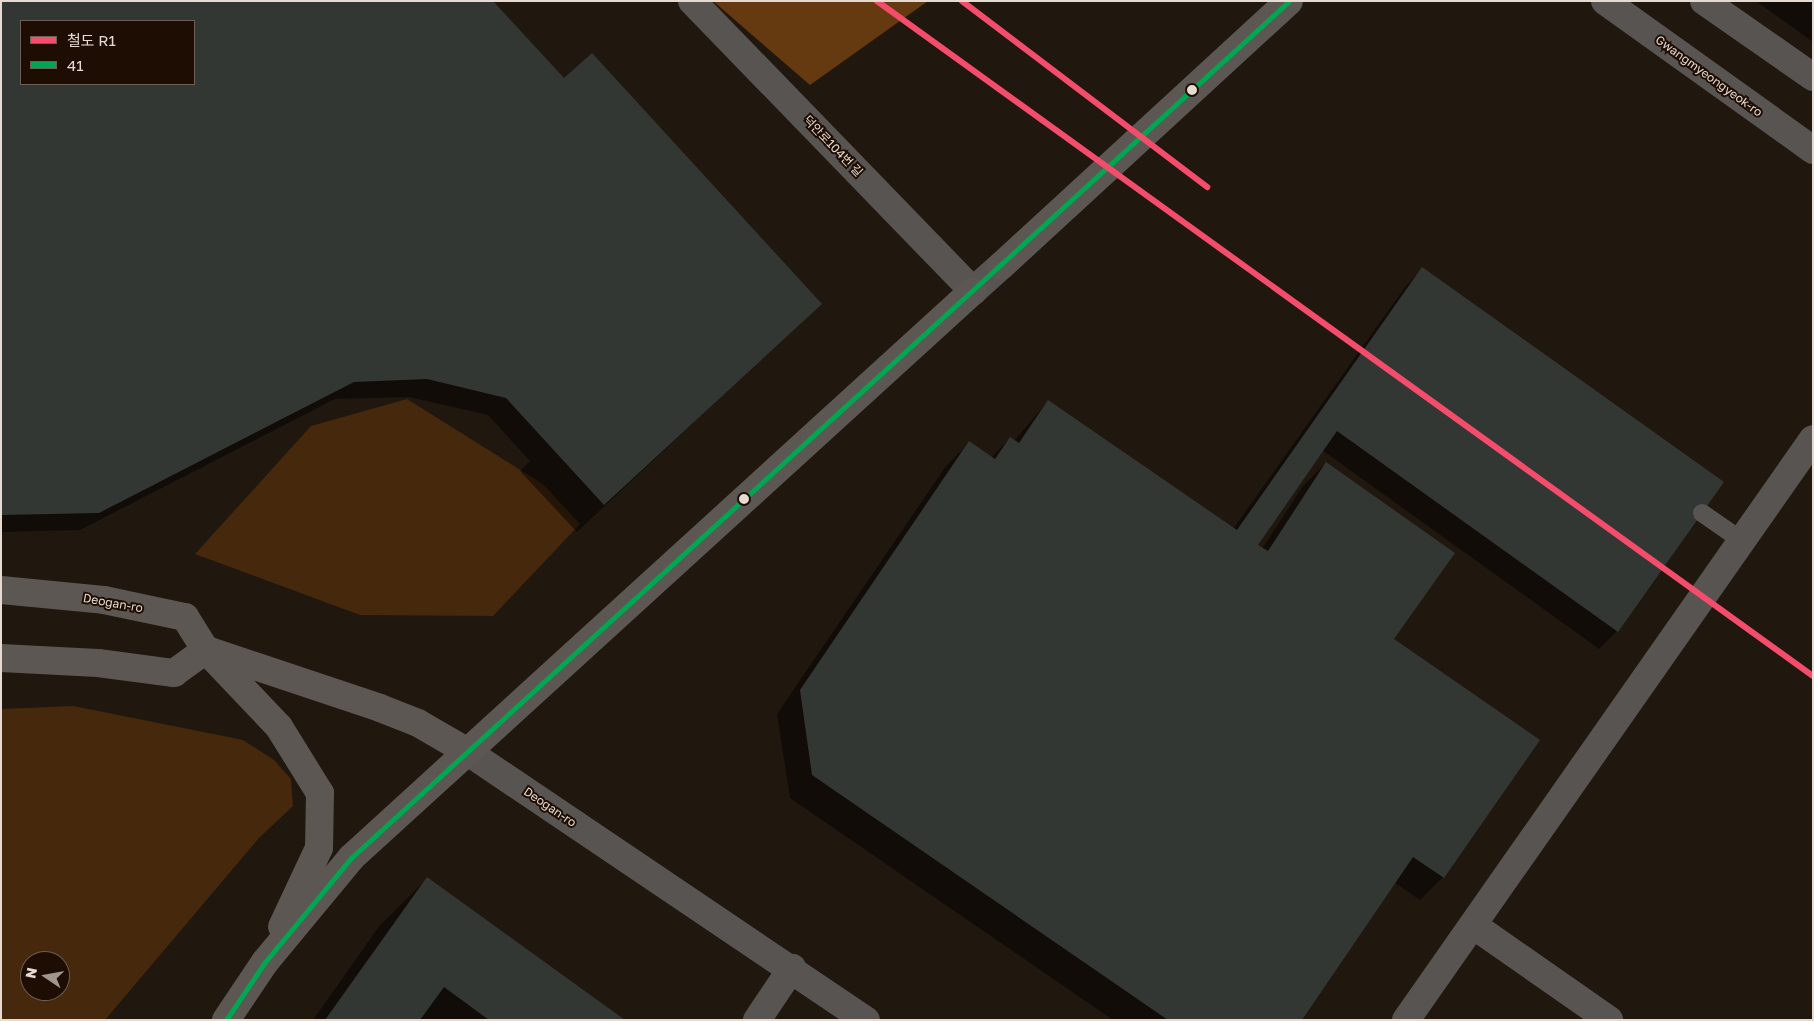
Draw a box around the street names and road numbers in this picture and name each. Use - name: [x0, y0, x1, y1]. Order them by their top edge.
- street label: Gwangmyeongyeok-ro: [1653, 32, 1765, 120]
- street label: 덕안로104번 길: [800, 113, 866, 179]
- street label: Deogan-ro: [82, 591, 144, 615]
- street label: Deogan-ro: [521, 784, 579, 830]

